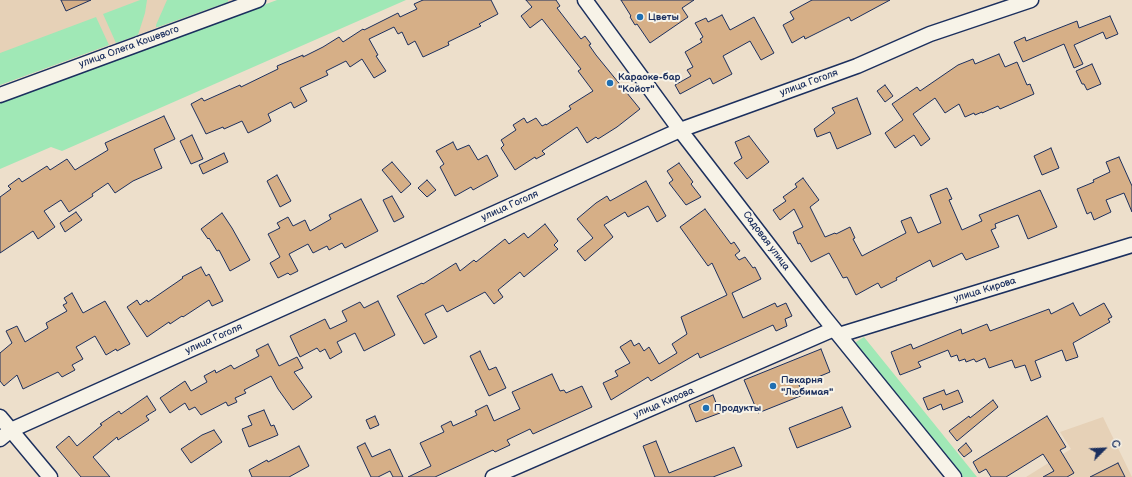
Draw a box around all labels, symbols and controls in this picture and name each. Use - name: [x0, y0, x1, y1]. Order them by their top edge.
- place label: Цветы: [648, 11, 679, 23]
- marker: Цветы: [635, 12, 645, 22]
- street label: улица Олега Кошевого: [77, 23, 181, 71]
- street label: улица Гоголя: [778, 67, 840, 99]
- place label: Караоке-бар "Койот": [618, 71, 680, 94]
- marker: Караоке-бар "Койот": [605, 78, 615, 88]
- street label: улица Гоголя: [480, 188, 540, 224]
- street label: Садовая улица: [740, 209, 792, 273]
- street label: улица Кирова: [952, 275, 1018, 305]
- street label: улица Гоголя: [184, 321, 244, 357]
- place label: Пекарня "Любимая": [781, 374, 833, 398]
- marker: Пекарня "Любимая": [768, 381, 778, 391]
- street label: улица Кирова: [632, 385, 696, 421]
- place label: Продукты: [714, 402, 761, 414]
- marker: Продукты: [701, 403, 711, 413]
- north arrow: [1084, 429, 1124, 469]
- text: С: [1108, 438, 1123, 450]

